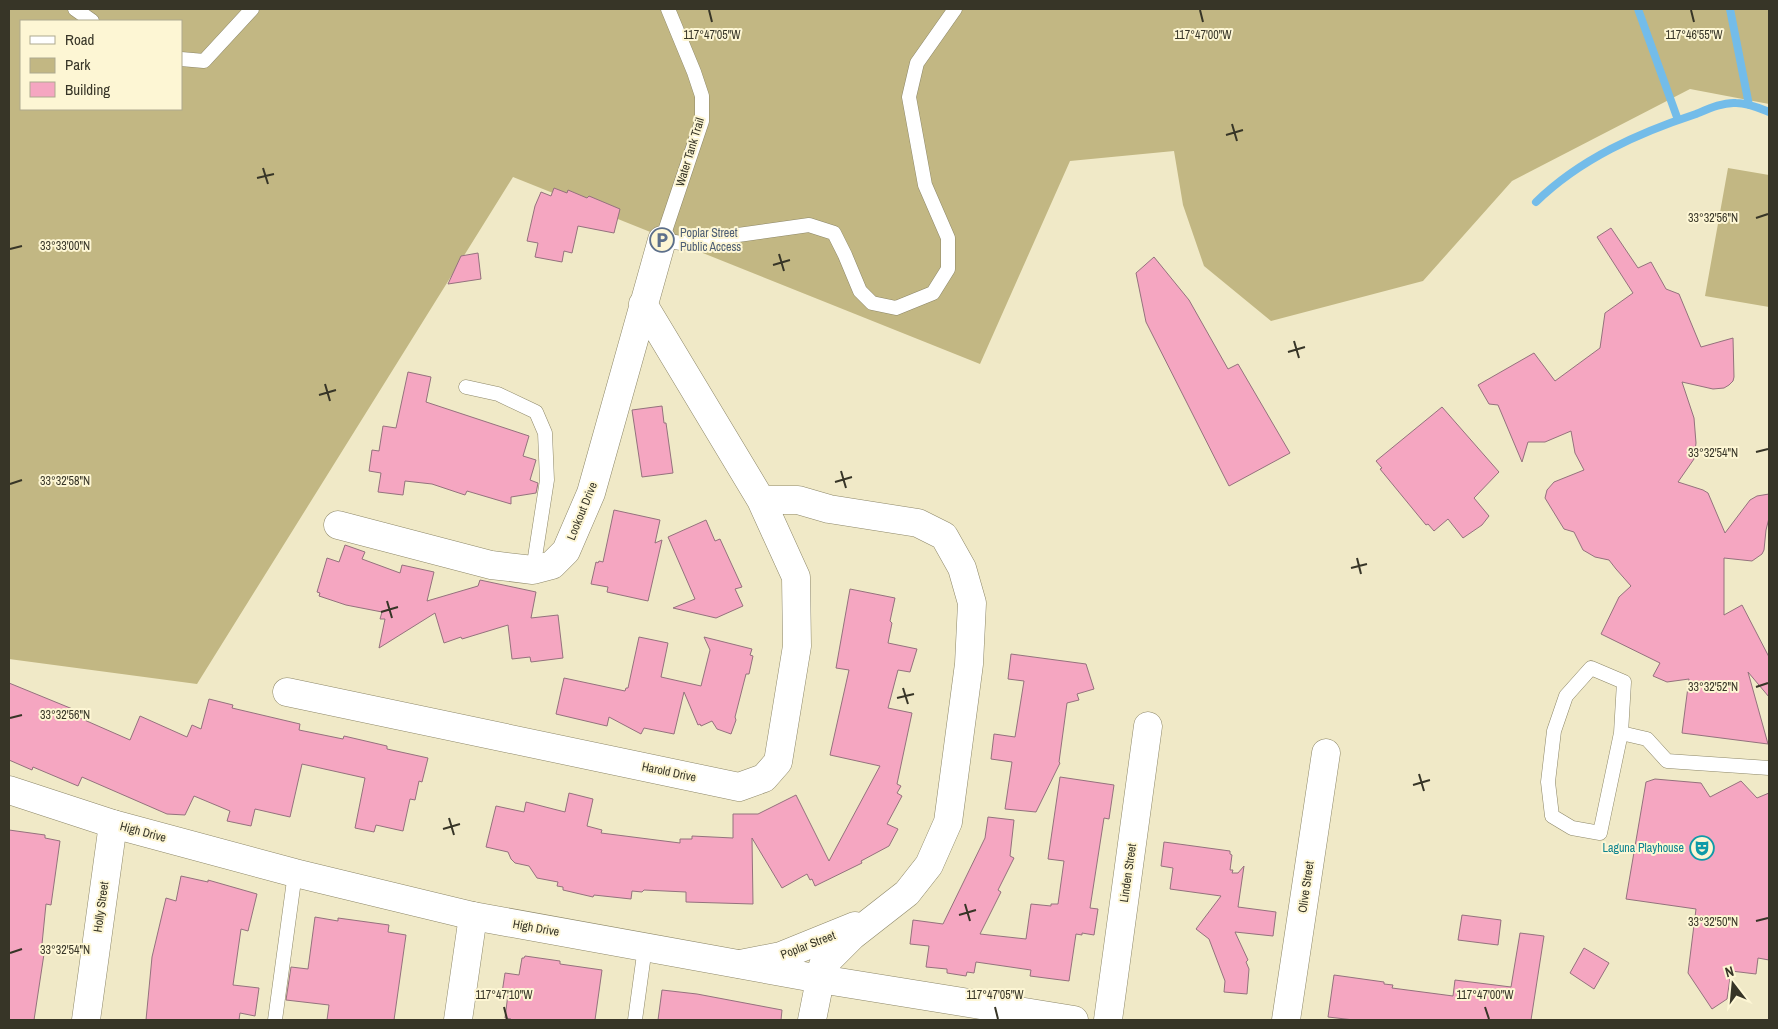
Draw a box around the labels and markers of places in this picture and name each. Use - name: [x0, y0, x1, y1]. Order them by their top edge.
- place label: Poplar Street Public Access: [680, 225, 741, 255]
- parking icon: Poplar Street Public Access: [649, 227, 675, 253]
- theatre icon: Laguna Playhouse: [1689, 835, 1715, 861]
- place label: Laguna Playhouse: [1602, 840, 1684, 856]

